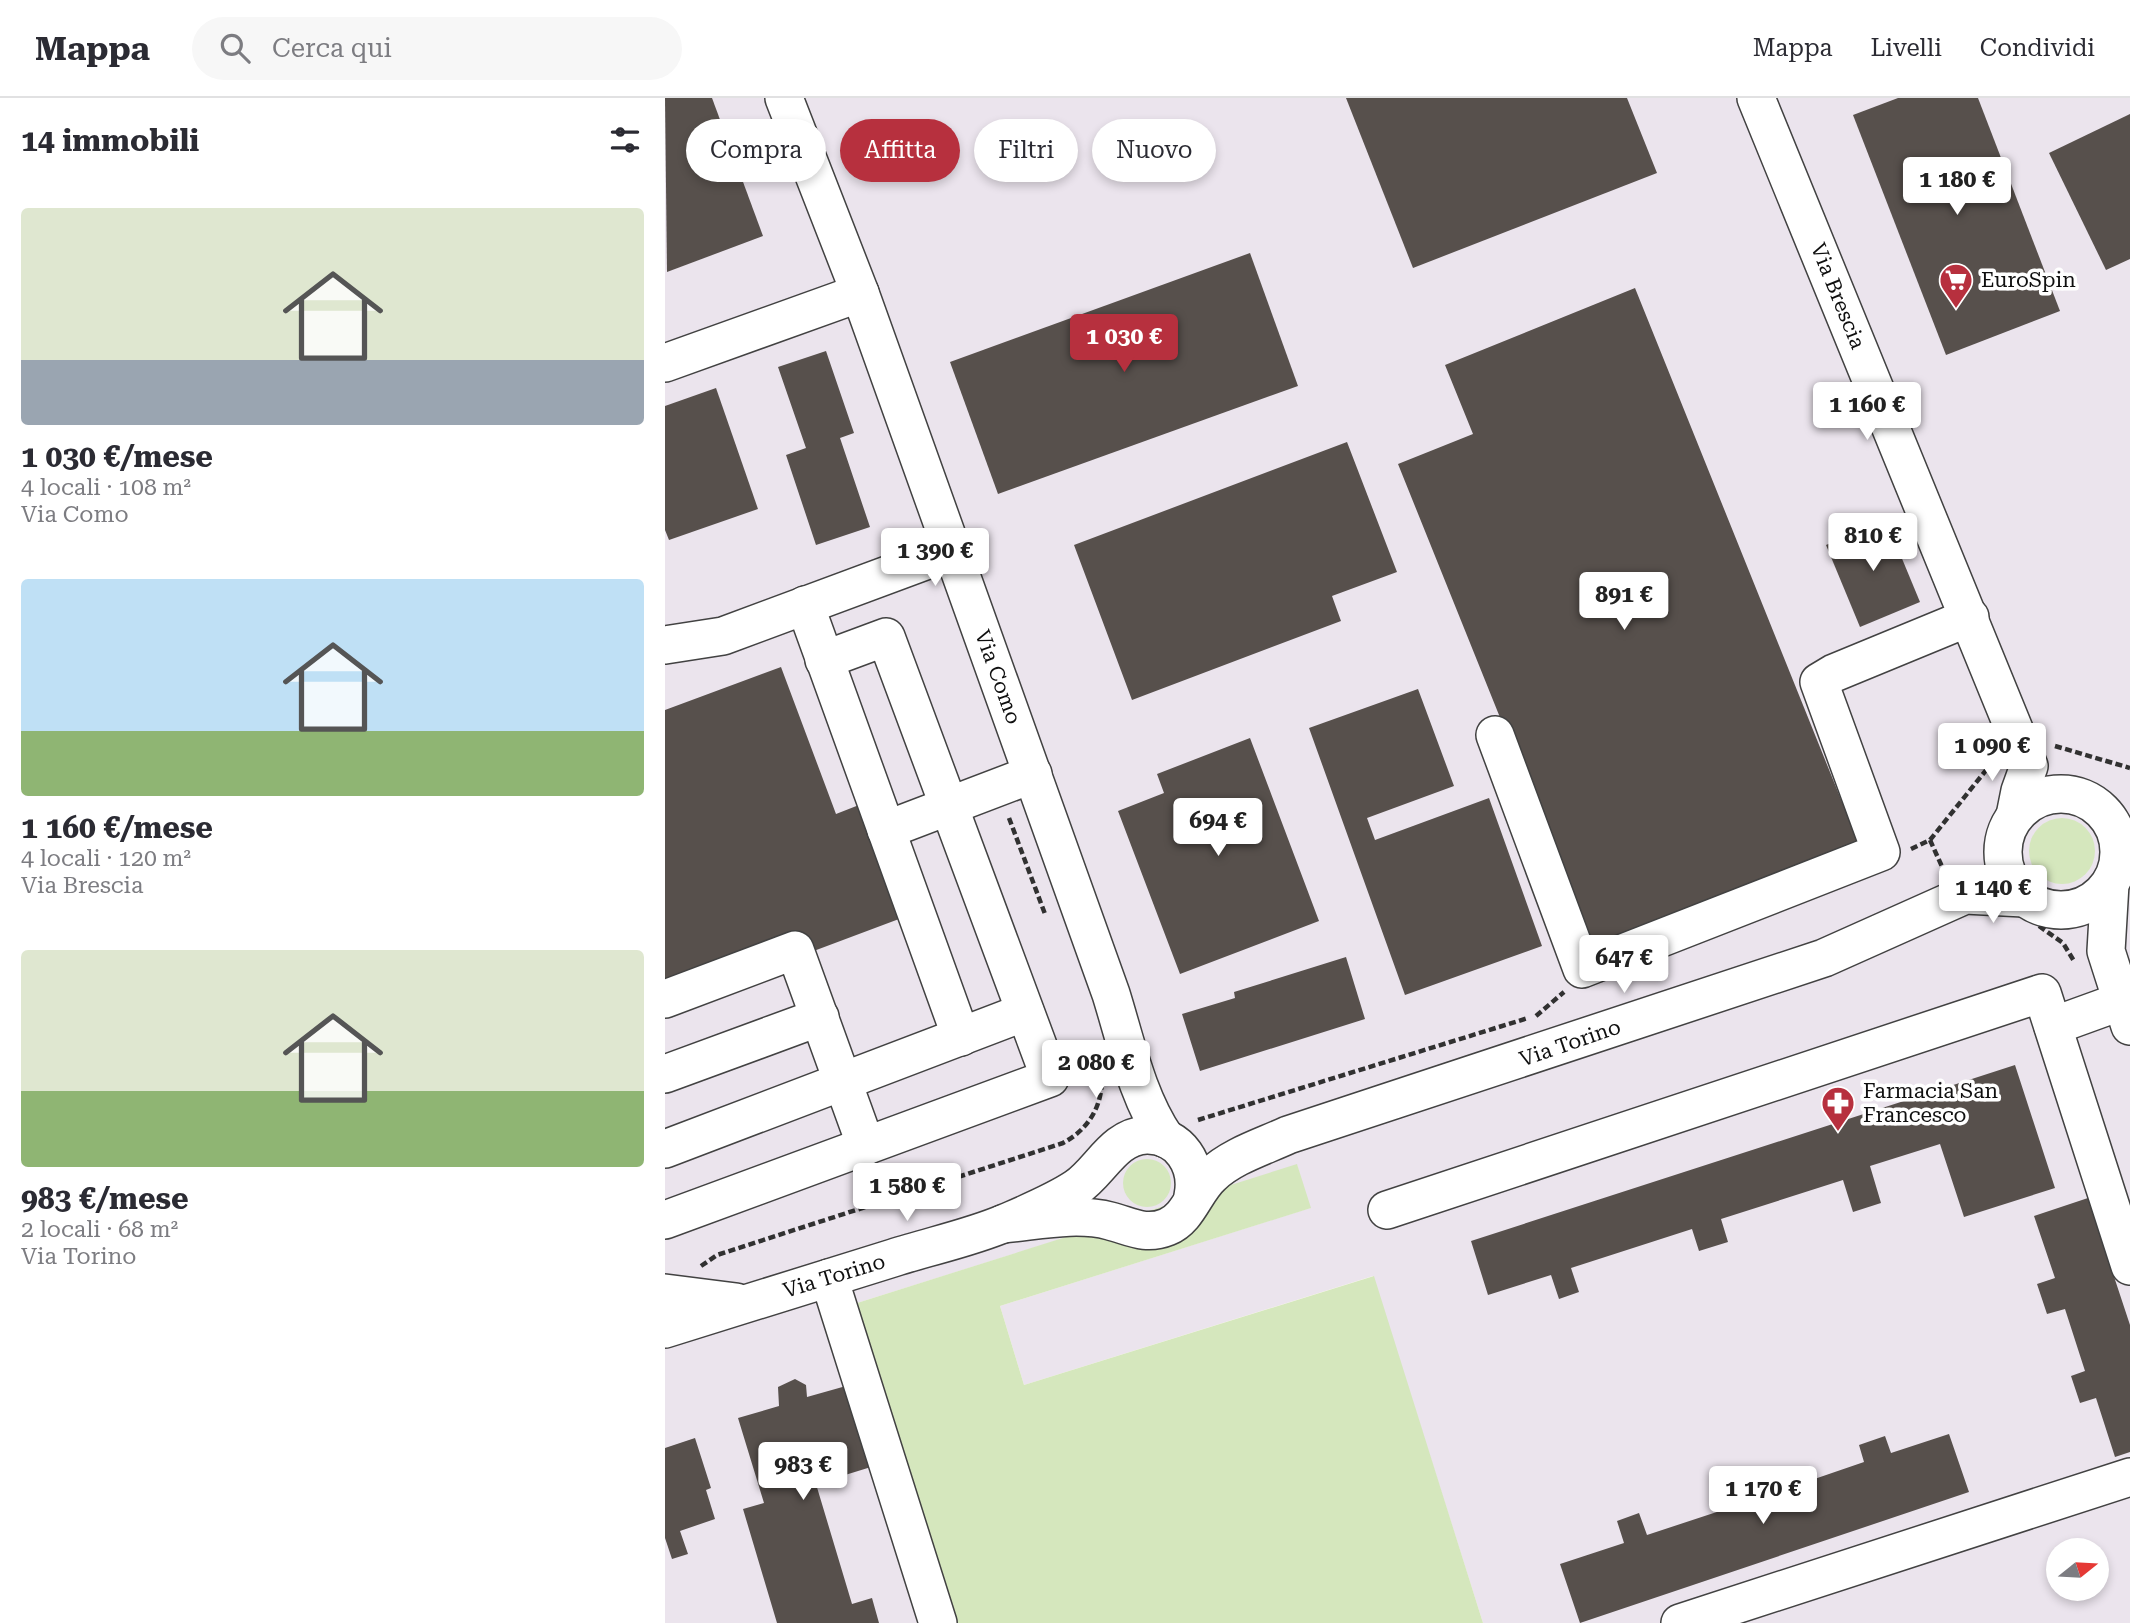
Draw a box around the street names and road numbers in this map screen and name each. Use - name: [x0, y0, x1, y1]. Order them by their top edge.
- street label: Via Brescia: [1806, 240, 1870, 353]
- street label: Via Como: [970, 627, 1026, 727]
- street label: Via Torino: [1516, 1014, 1624, 1072]
- street label: Via Torino: [780, 1249, 888, 1303]

